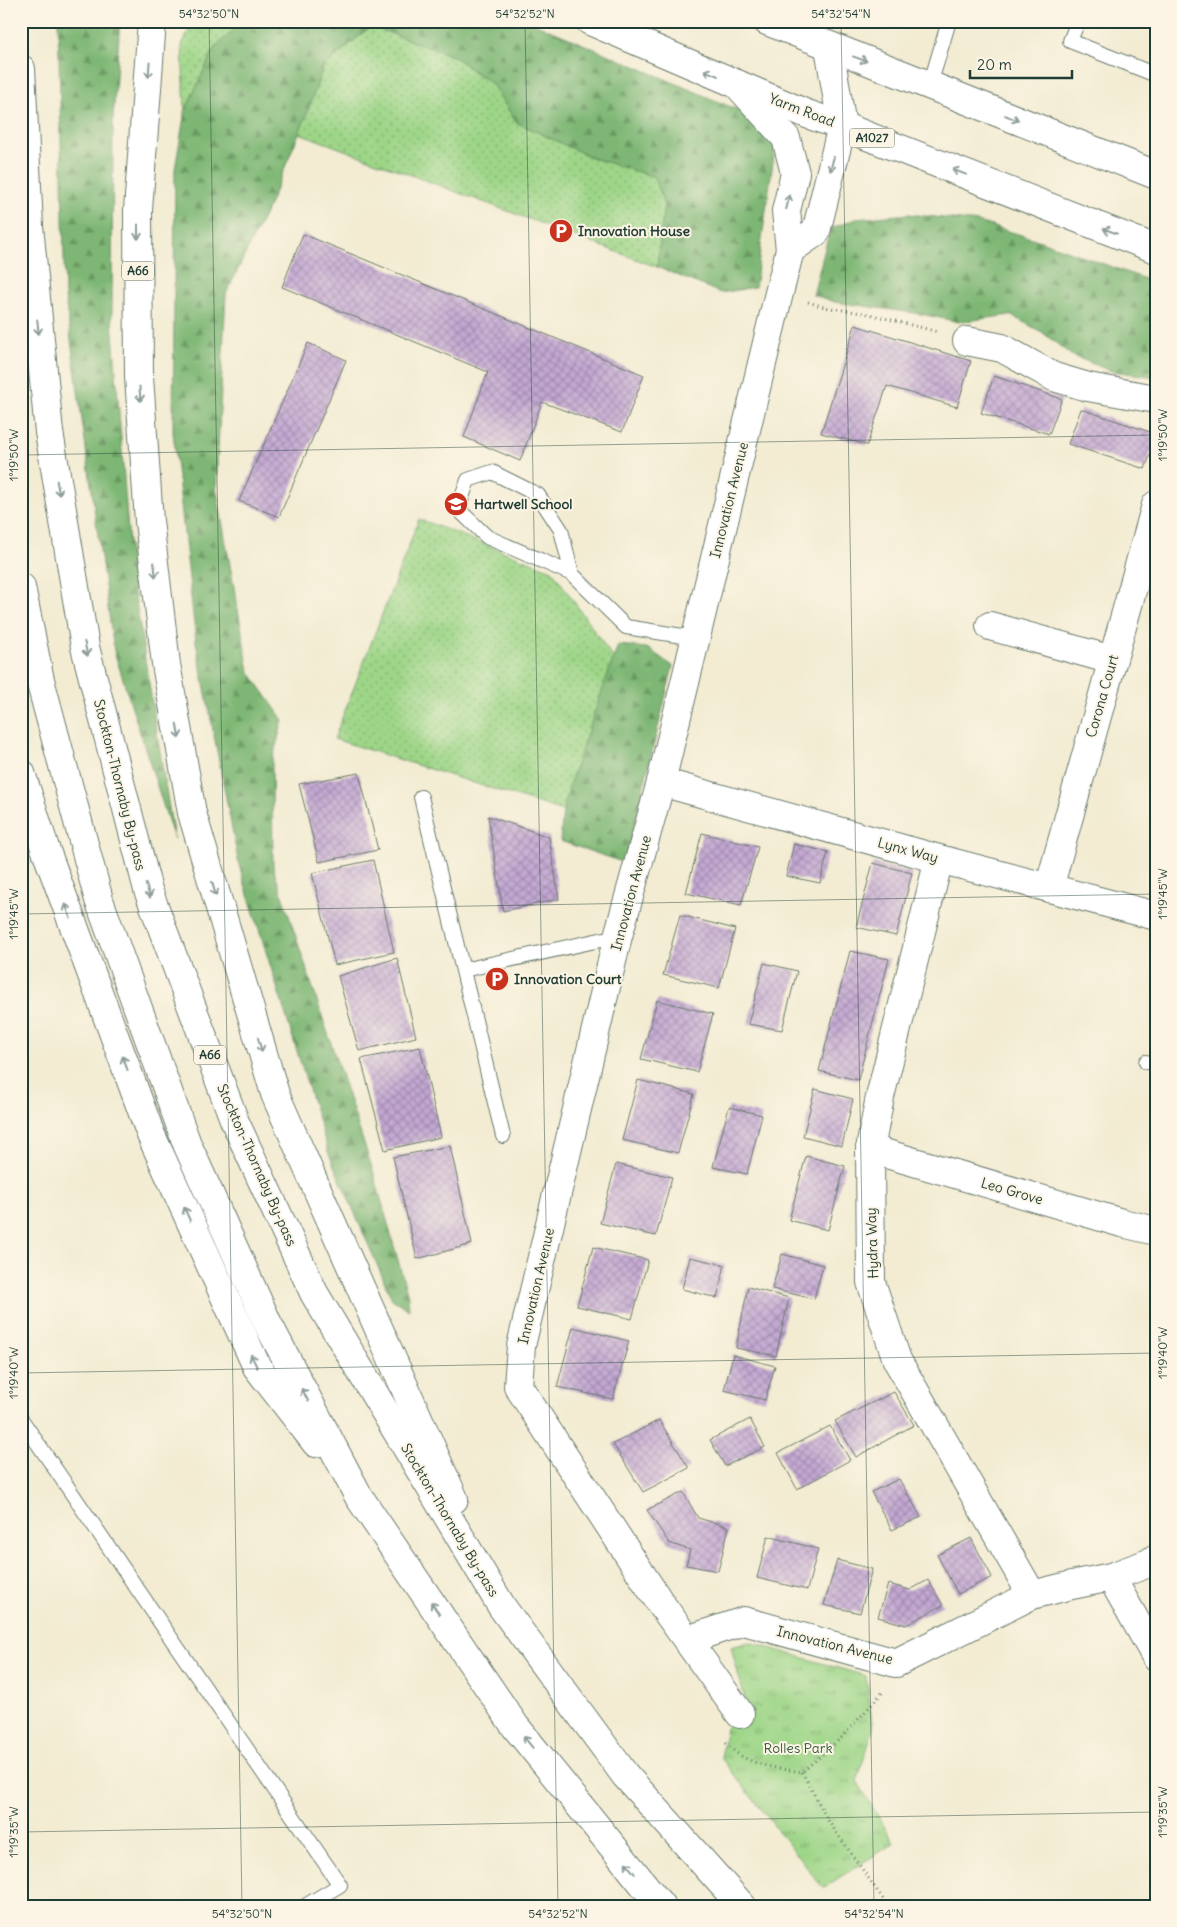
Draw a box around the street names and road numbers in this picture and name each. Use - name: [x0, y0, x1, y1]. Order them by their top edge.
- street label: Yarm Road: [767, 89, 837, 131]
- road number: A1027: [850, 128, 894, 148]
- road number: A66: [122, 262, 154, 280]
- street label: Innovation Avenue: [706, 440, 752, 560]
- street label: Corona Court: [1082, 652, 1122, 740]
- street label: Stockton-Thornaby By-pass: [90, 697, 150, 873]
- street label: Innovation Avenue: [607, 833, 655, 953]
- street label: Lynx Way: [876, 833, 940, 867]
- road number: A66: [194, 1046, 226, 1064]
- street label: Stockton-Thornaby By-pass: [213, 1081, 301, 1249]
- street label: Leo Grove: [979, 1174, 1045, 1208]
- street label: Hydra Way: [862, 1207, 882, 1279]
- street label: Innovation Avenue: [514, 1226, 558, 1346]
- street label: Stockton-Thornaby By-pass: [397, 1440, 503, 1600]
- street label: Innovation Avenue: [775, 1622, 895, 1668]

